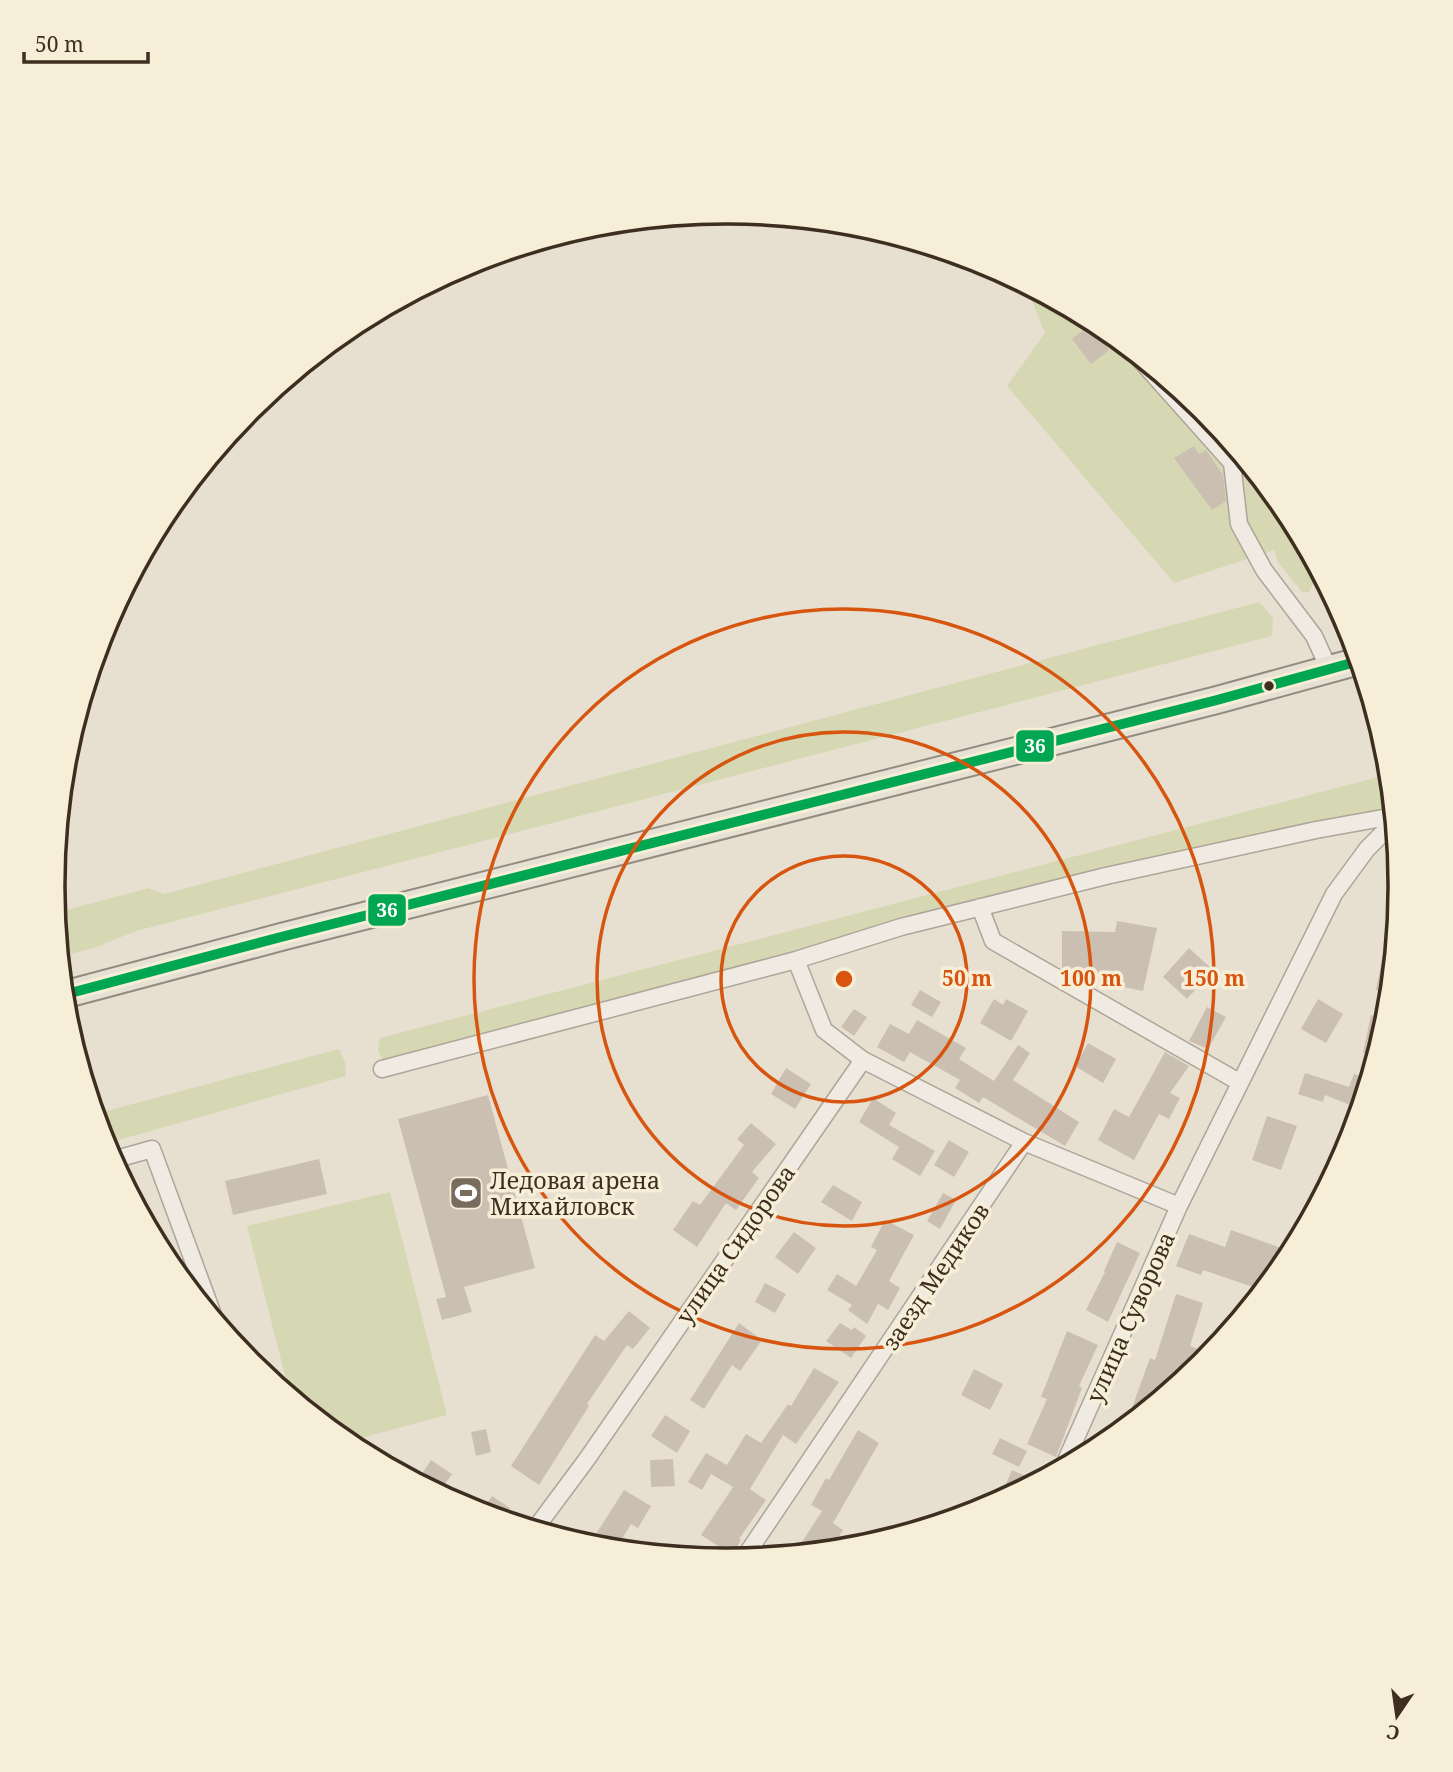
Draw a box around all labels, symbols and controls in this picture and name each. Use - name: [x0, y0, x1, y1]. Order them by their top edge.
- scale bar: [24, 21, 149, 65]
- text: 50 m: [35, 30, 84, 58]
- unlabelled marker: [1262, 679, 1276, 693]
- line badge: 36: [1015, 729, 1055, 763]
- text: 36: [1024, 733, 1046, 759]
- line badge: 36: [367, 893, 407, 927]
- text: 36: [376, 897, 398, 923]
- text: 50 m: [942, 964, 992, 992]
- text: 100 m: [1060, 964, 1122, 992]
- text: 150 m: [1183, 964, 1245, 992]
- centre of rings: [832, 967, 856, 991]
- street label: улица Сидорова: [668, 1158, 802, 1330]
- place label: Ледовая арена Михайловск: [490, 1164, 660, 1222]
- sports icon: Ледовая арена Михайловск: [447, 1174, 485, 1212]
- street label: заезд Медиков: [874, 1196, 996, 1356]
- street label: улица Суворова: [1078, 1226, 1182, 1408]
- north arrow: [1362, 1681, 1432, 1751]
- text: С: [1384, 1718, 1402, 1747]

